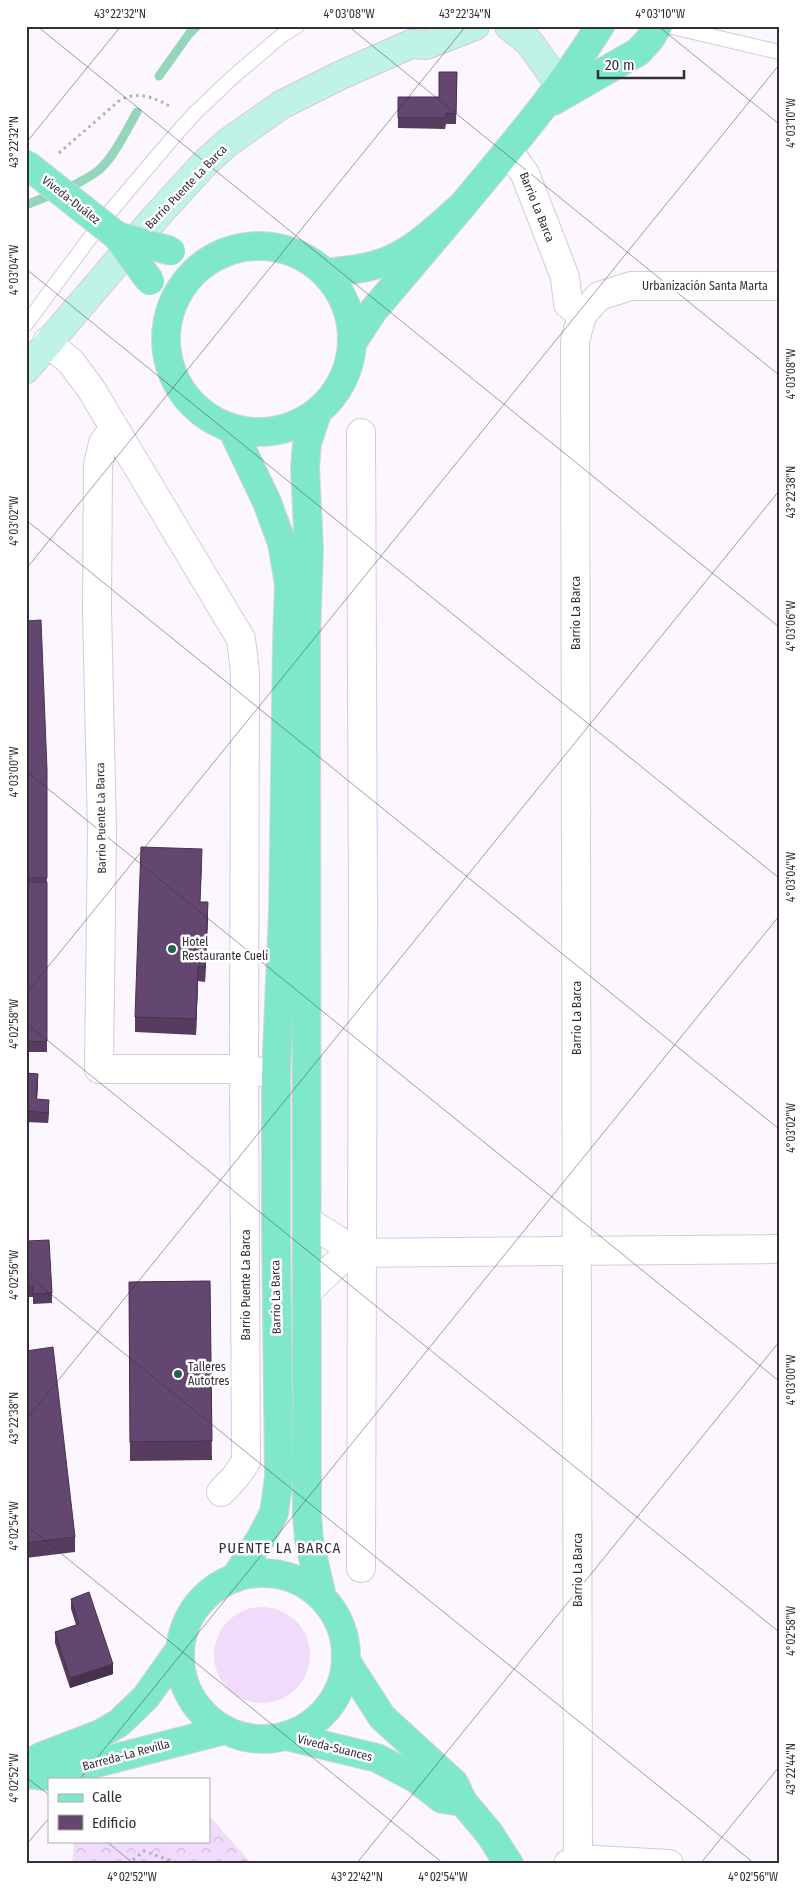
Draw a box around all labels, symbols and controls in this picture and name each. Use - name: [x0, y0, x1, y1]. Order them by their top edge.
- text: 43°22'32"N: [94, 7, 146, 21]
- text: 4°03'08"W: [324, 7, 374, 21]
- text: 43°22'34"N: [439, 7, 491, 21]
- text: 4°03'10"W: [635, 7, 685, 21]
- scale bar: [598, 48, 684, 80]
- text: 20 m: [605, 56, 635, 74]
- text: 4°03'10"W: [784, 98, 798, 148]
- text: 43°22'32"N: [7, 116, 21, 168]
- street label: Barrio Puente La Barca: [142, 142, 230, 232]
- street label: Barrio La Barca: [517, 170, 557, 244]
- street label: Viveda-Duález: [39, 173, 103, 227]
- text: 4°03'04"W: [7, 245, 21, 295]
- street label: Urbanización Santa Marta: [642, 279, 768, 293]
- text: 4°03'08"W: [784, 349, 798, 399]
- text: 43°22'38"N: [784, 466, 798, 518]
- text: 4°03'02"W: [7, 496, 21, 546]
- street label: Barrio La Barca: [569, 576, 583, 650]
- text: 4°03'06"W: [784, 601, 798, 651]
- text: 4°03'00"W: [7, 746, 21, 798]
- street label: Barrio Puente La Barca: [93, 762, 109, 874]
- text: 4°03'04"W: [784, 852, 798, 902]
- place label: Hotel Restaurante Cueli: [182, 935, 268, 963]
- marker: Hotel Restaurante Cueli: [166, 943, 178, 955]
- street label: Barrio La Barca: [570, 981, 584, 1055]
- text: 4°02'58"W: [7, 999, 21, 1049]
- text: 4°03'02"W: [784, 1103, 798, 1153]
- street label: Barrio Puente La Barca: [239, 1229, 253, 1341]
- text: 4°02'56"W: [7, 1250, 21, 1300]
- street label: Barrio La Barca: [268, 1260, 284, 1334]
- text: 4°03'00"W: [784, 1354, 798, 1406]
- place label: Talleres Autotres: [188, 1360, 229, 1388]
- marker: Talleres Autotres: [172, 1368, 184, 1380]
- text: 43°22'38"N: [7, 1392, 21, 1444]
- text: 4°02'54"W: [7, 1501, 21, 1551]
- street label: Barrio La Barca: [571, 1533, 585, 1607]
- district label: PUENTE LA BARCA: [219, 1539, 341, 1557]
- text: 4°02'58"W: [784, 1606, 798, 1656]
- street label: Viveda-Suances: [296, 1732, 374, 1764]
- street label: Barreda-La Revilla: [81, 1737, 171, 1773]
- text: 43°22'44"N: [784, 1743, 798, 1795]
- text: 4°02'52"W: [7, 1753, 21, 1803]
- legend: [48, 1778, 210, 1842]
- text: Calle: [92, 1788, 122, 1806]
- text: Edificio: [92, 1814, 137, 1832]
- text: 4°02'52"W: [107, 1870, 157, 1884]
- text: 43°22'42"N: [331, 1870, 383, 1884]
- text: 4°02'54"W: [418, 1870, 468, 1884]
- text: 4°02'56"W: [728, 1870, 778, 1884]

